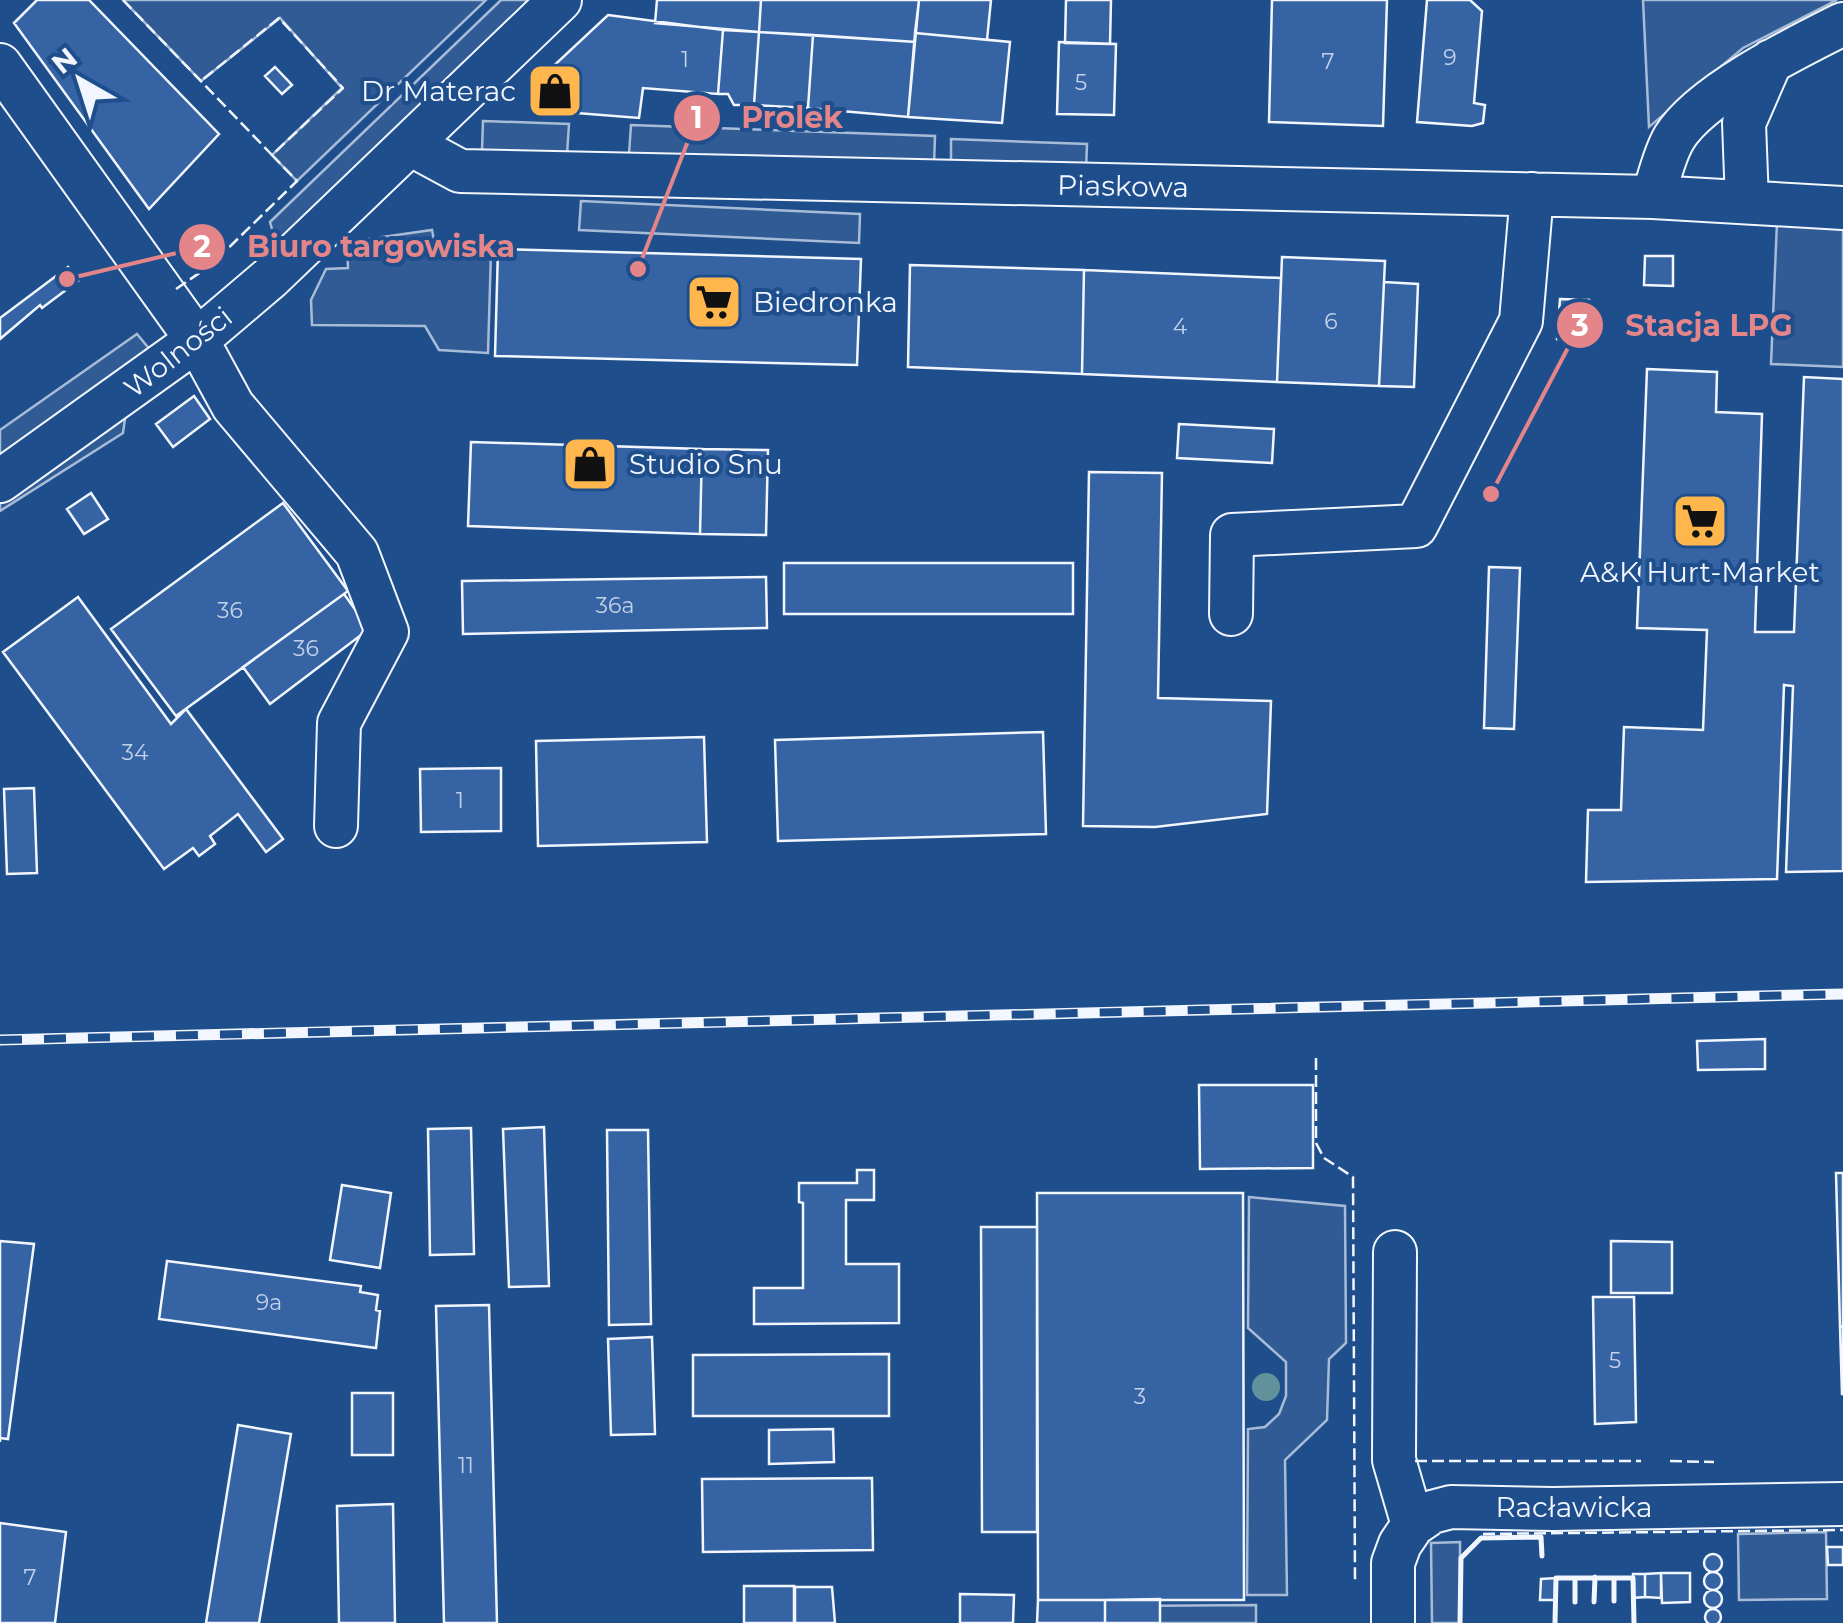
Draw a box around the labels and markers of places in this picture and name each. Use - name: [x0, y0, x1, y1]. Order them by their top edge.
- shop icon: Dr Materac: [525, 61, 585, 121]
- place label: Dr Materac: [361, 74, 516, 108]
- callout: Prolek: [672, 88, 863, 148]
- callout: Biuro targowiska: [177, 217, 535, 277]
- supermarket icon: Biedronka: [684, 272, 744, 332]
- place label: Biedronka: [753, 285, 898, 319]
- callout: Stacja LPG: [1555, 295, 1812, 355]
- shop icon: Studio Snu: [560, 434, 620, 494]
- place label: Studio Snu: [629, 447, 783, 481]
- supermarket icon: A&K Hurt-Market: [1670, 491, 1730, 551]
- place label: A&K Hurt-Market: [1580, 555, 1820, 589]

